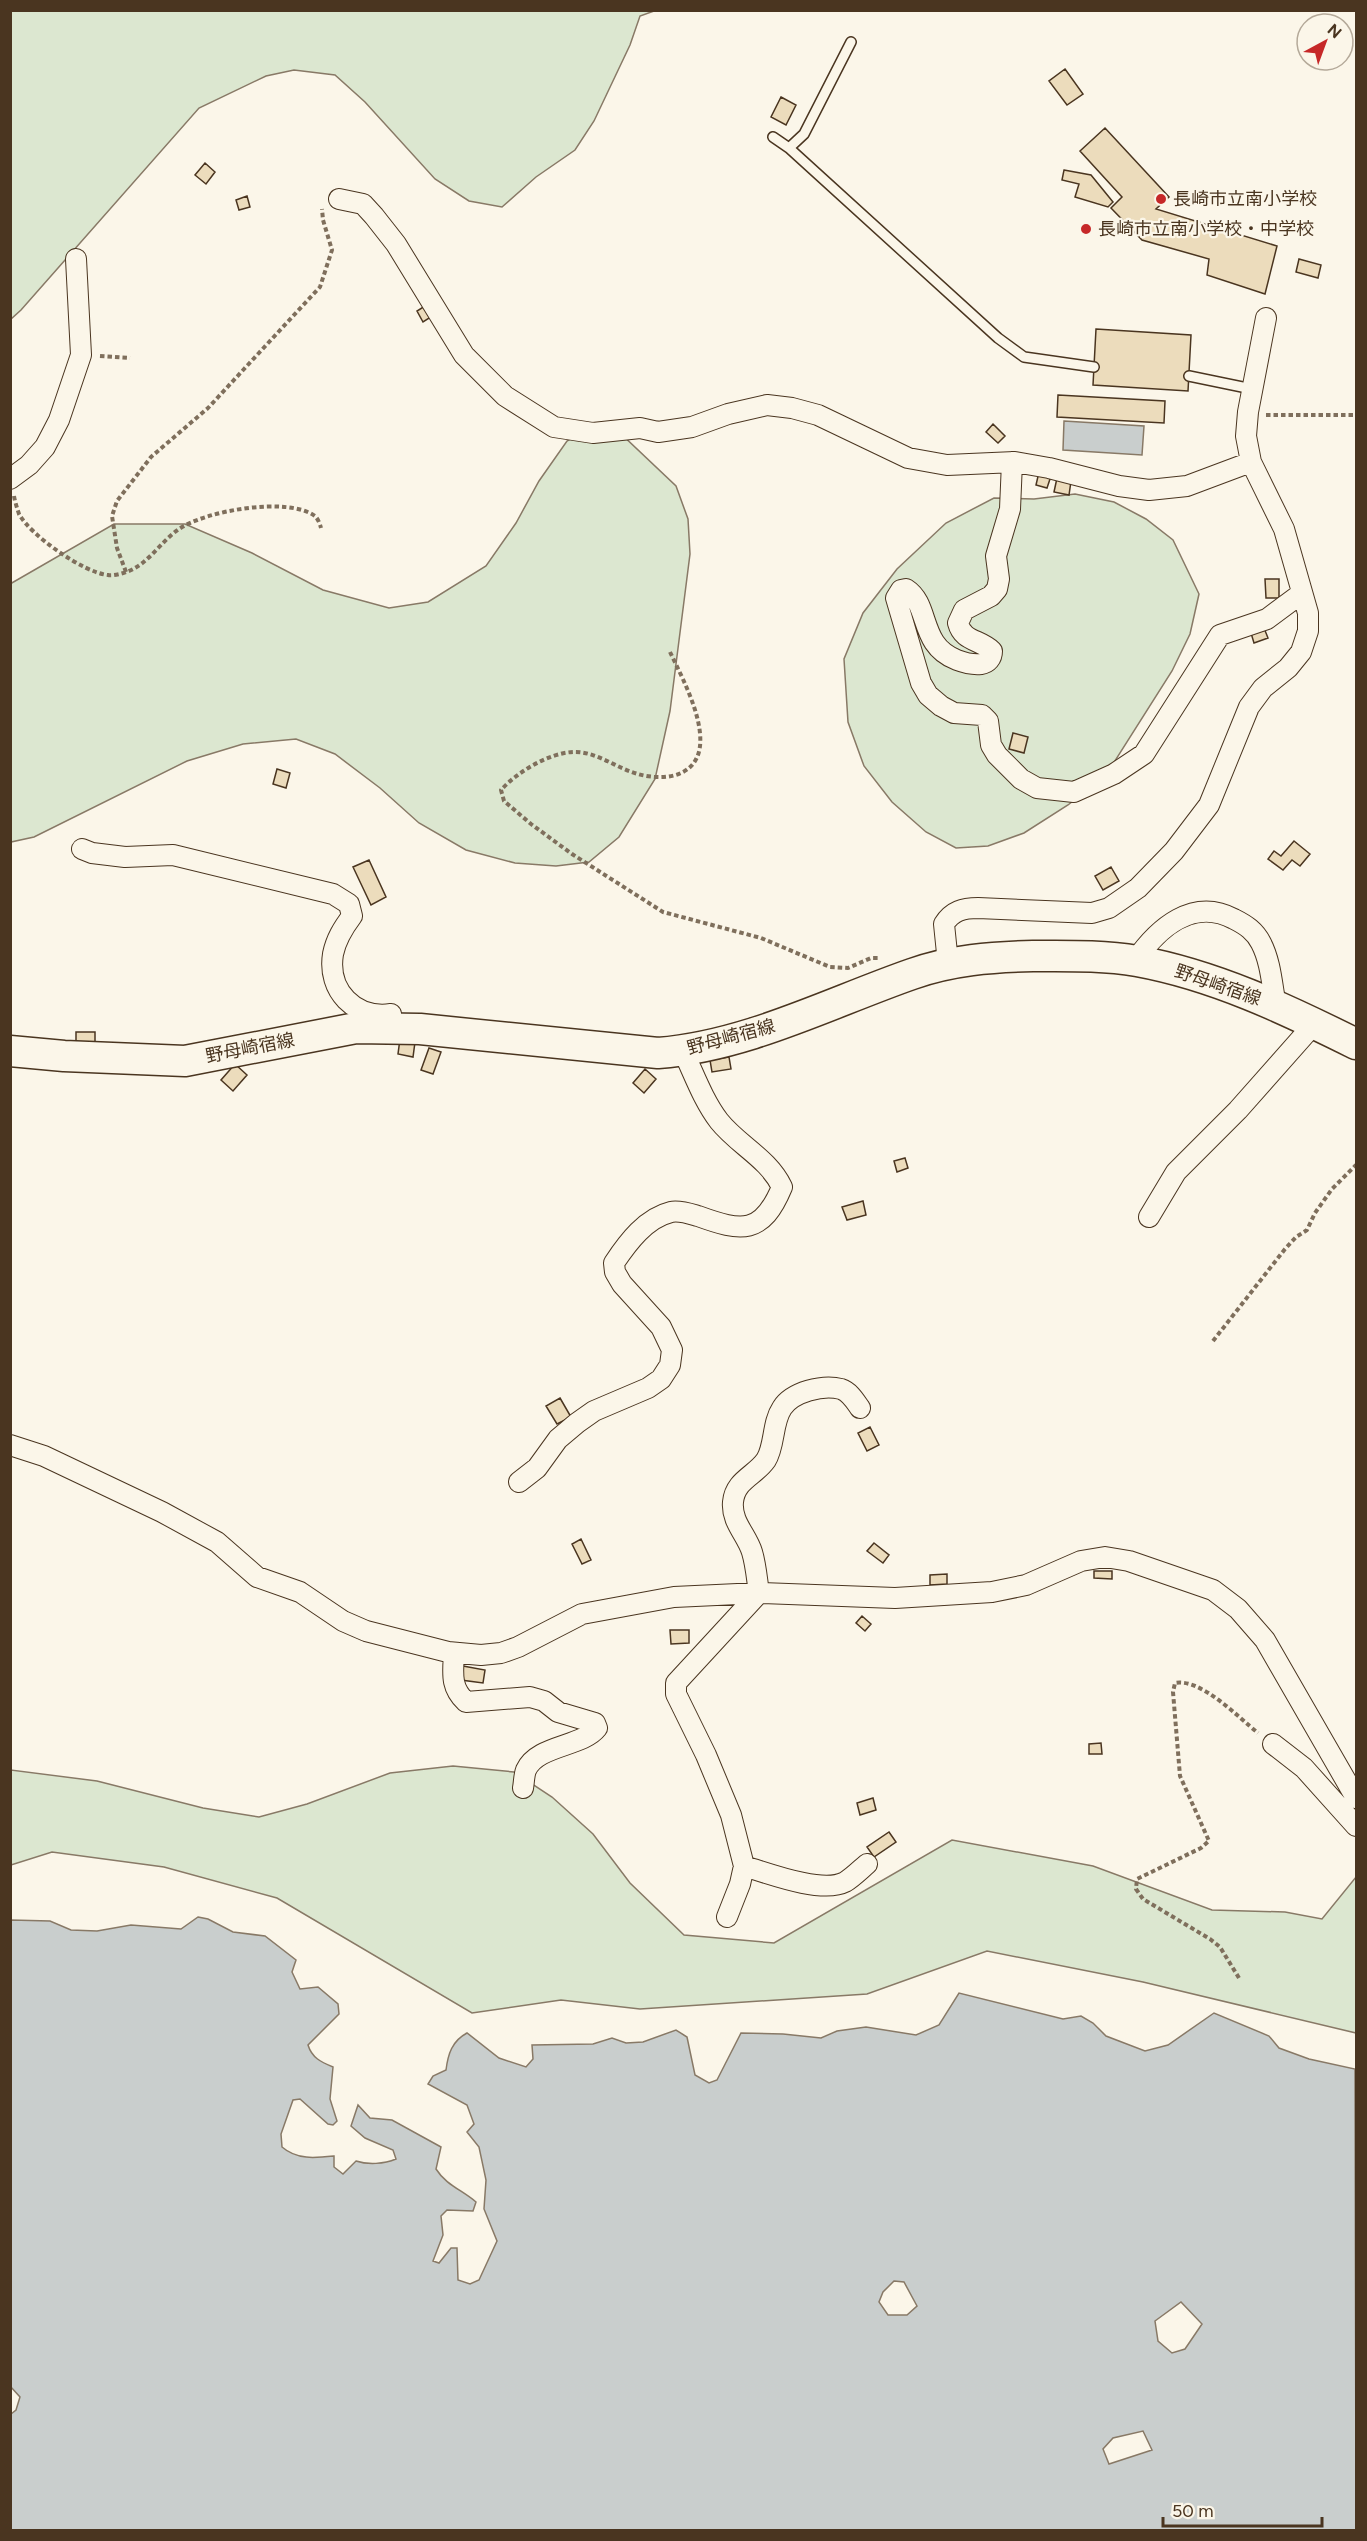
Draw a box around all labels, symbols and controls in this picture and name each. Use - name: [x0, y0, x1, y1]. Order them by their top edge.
- north arrow: [1295, 12, 1355, 72]
- text: N: [1324, 20, 1345, 42]
- place label: 長崎市立南小学校: [1173, 188, 1317, 210]
- marker: 長崎市立南小学校: [1154, 192, 1168, 206]
- place label: 長崎市立南小学校・中学校: [1098, 218, 1314, 240]
- marker: 長崎市立南小学校・中学校: [1079, 222, 1093, 236]
- street label: 野母崎宿線: [1172, 960, 1264, 1010]
- street label: 野母崎宿線: [685, 1015, 777, 1059]
- street label: 野母崎宿線: [204, 1029, 296, 1067]
- scale bar: [1163, 2490, 1322, 2528]
- text: 50 m: [1172, 2500, 1214, 2522]

